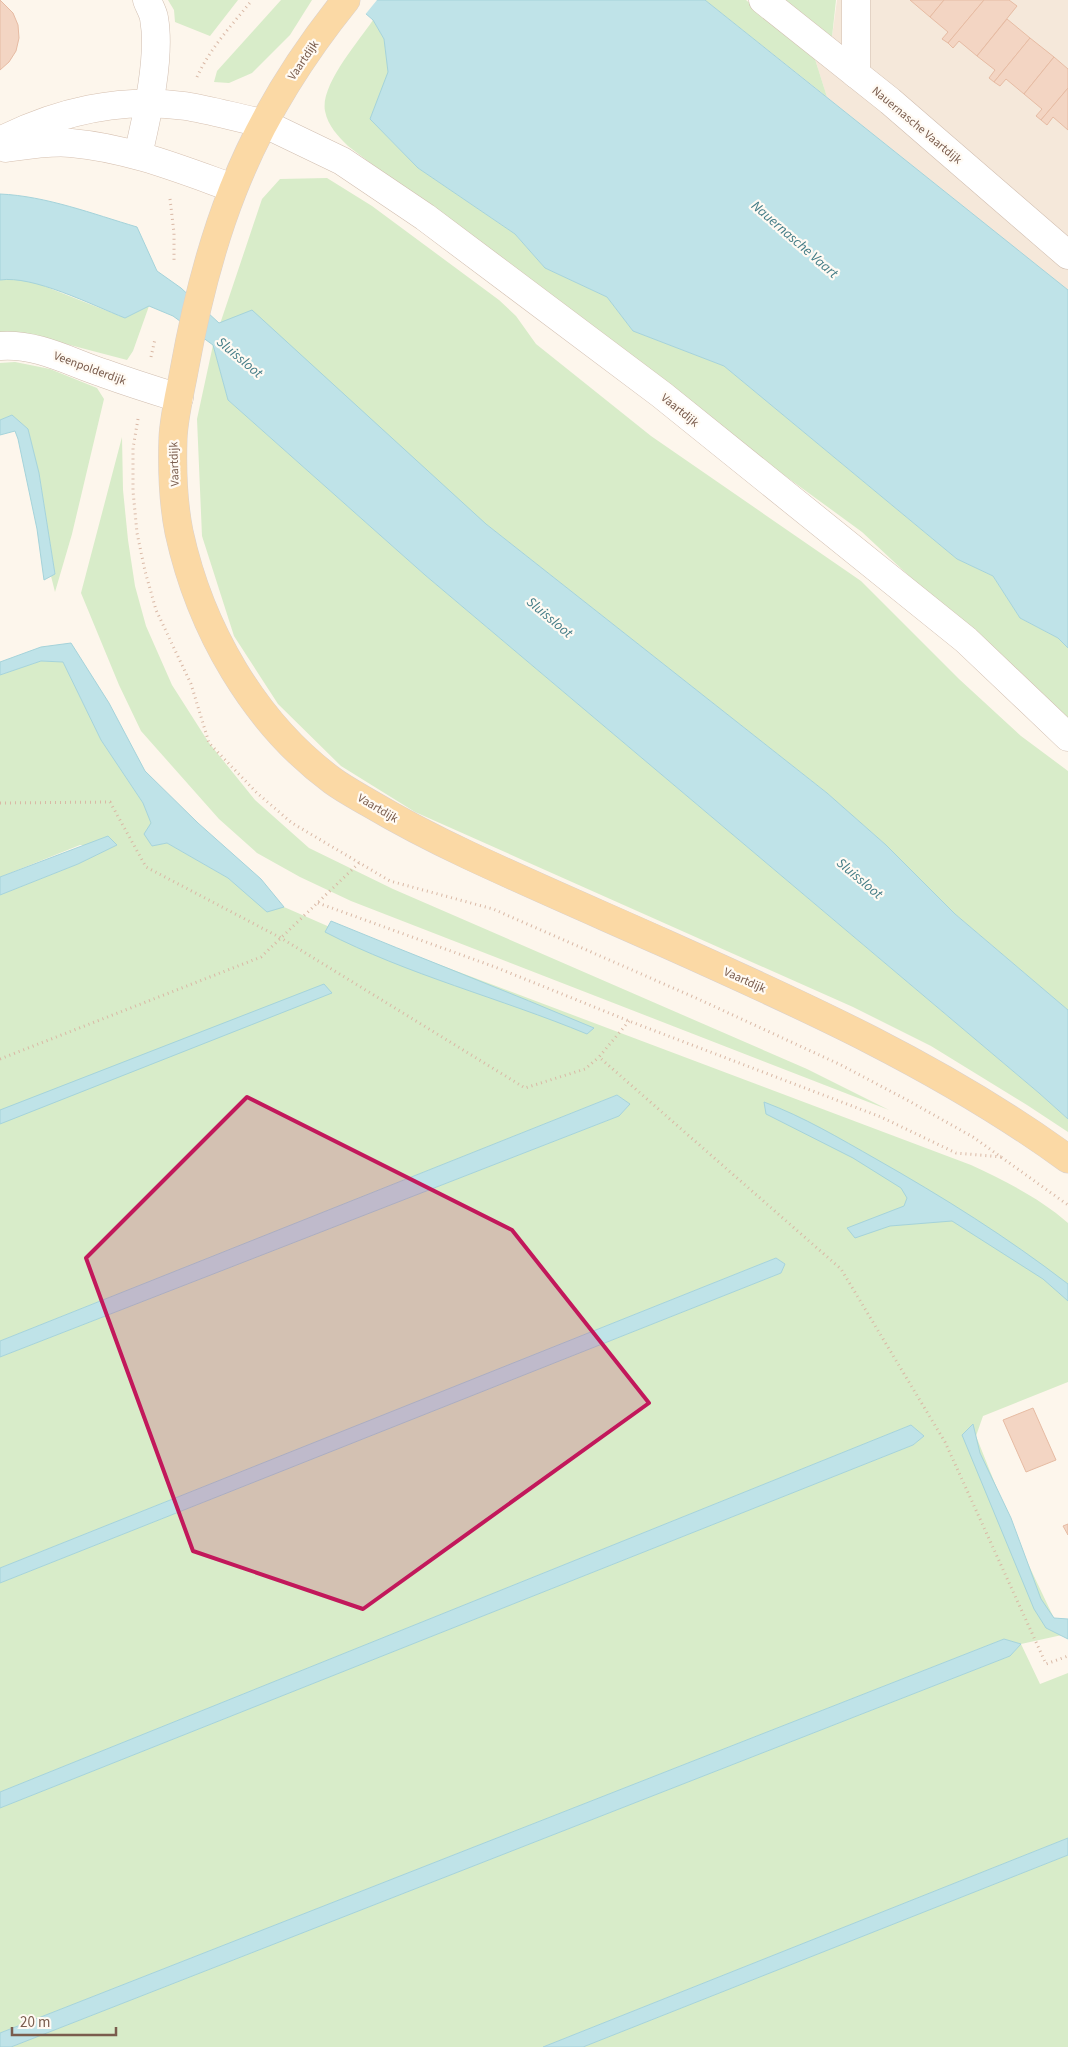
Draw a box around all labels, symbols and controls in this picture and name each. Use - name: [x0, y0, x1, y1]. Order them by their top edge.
- street label: Vaartdijk: [284, 37, 323, 84]
- street label: Nauernasche Vaartdijk: [868, 83, 965, 168]
- water label: Nauernasche Vaart: [747, 196, 842, 283]
- water label: Sluissloot: [212, 332, 267, 383]
- street label: Veenpolderdijk: [51, 348, 128, 389]
- street label: Vaartdijk: [657, 390, 702, 431]
- street label: Vaartdijk: [165, 441, 184, 487]
- water label: Sluissloot: [522, 592, 577, 643]
- street label: Vaartdijk: [354, 790, 401, 827]
- water label: Sluissloot: [832, 853, 887, 904]
- street label: Vaartdijk: [721, 964, 769, 997]
- scale bar: [12, 2004, 116, 2036]
- text: 20 m: [20, 2012, 50, 2033]

